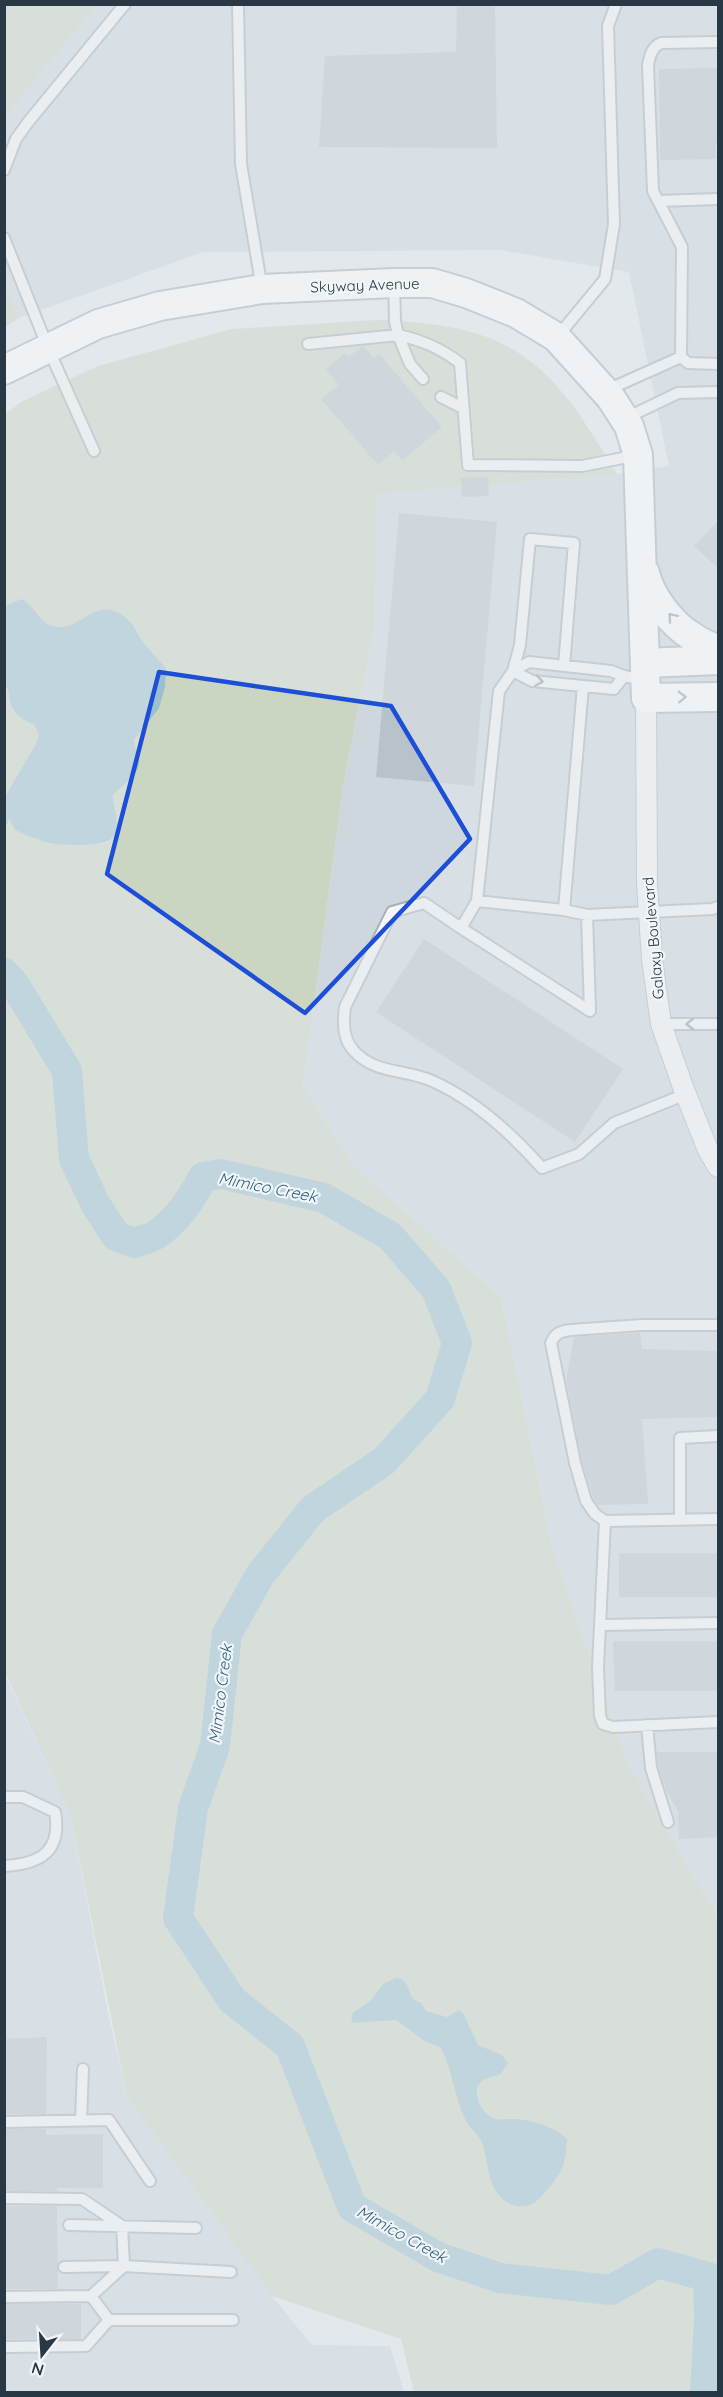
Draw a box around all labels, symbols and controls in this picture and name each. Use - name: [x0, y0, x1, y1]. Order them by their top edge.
- street label: Skyway Avenue: [310, 274, 420, 296]
- one-way arrow: [668, 613, 679, 624]
- one-way arrow: [533, 674, 543, 687]
- one-way arrow: [678, 691, 687, 704]
- street label: Galaxy Boulevard: [638, 876, 668, 1000]
- one-way arrow: [685, 1018, 694, 1030]
- water label: Mimico Creek: [217, 1168, 320, 1207]
- water label: Mimico Creek: [204, 1642, 236, 1745]
- water label: Mimico Creek: [353, 2201, 452, 2268]
- north arrow: [12, 2325, 72, 2385]
- text: N: [29, 2358, 46, 2381]

